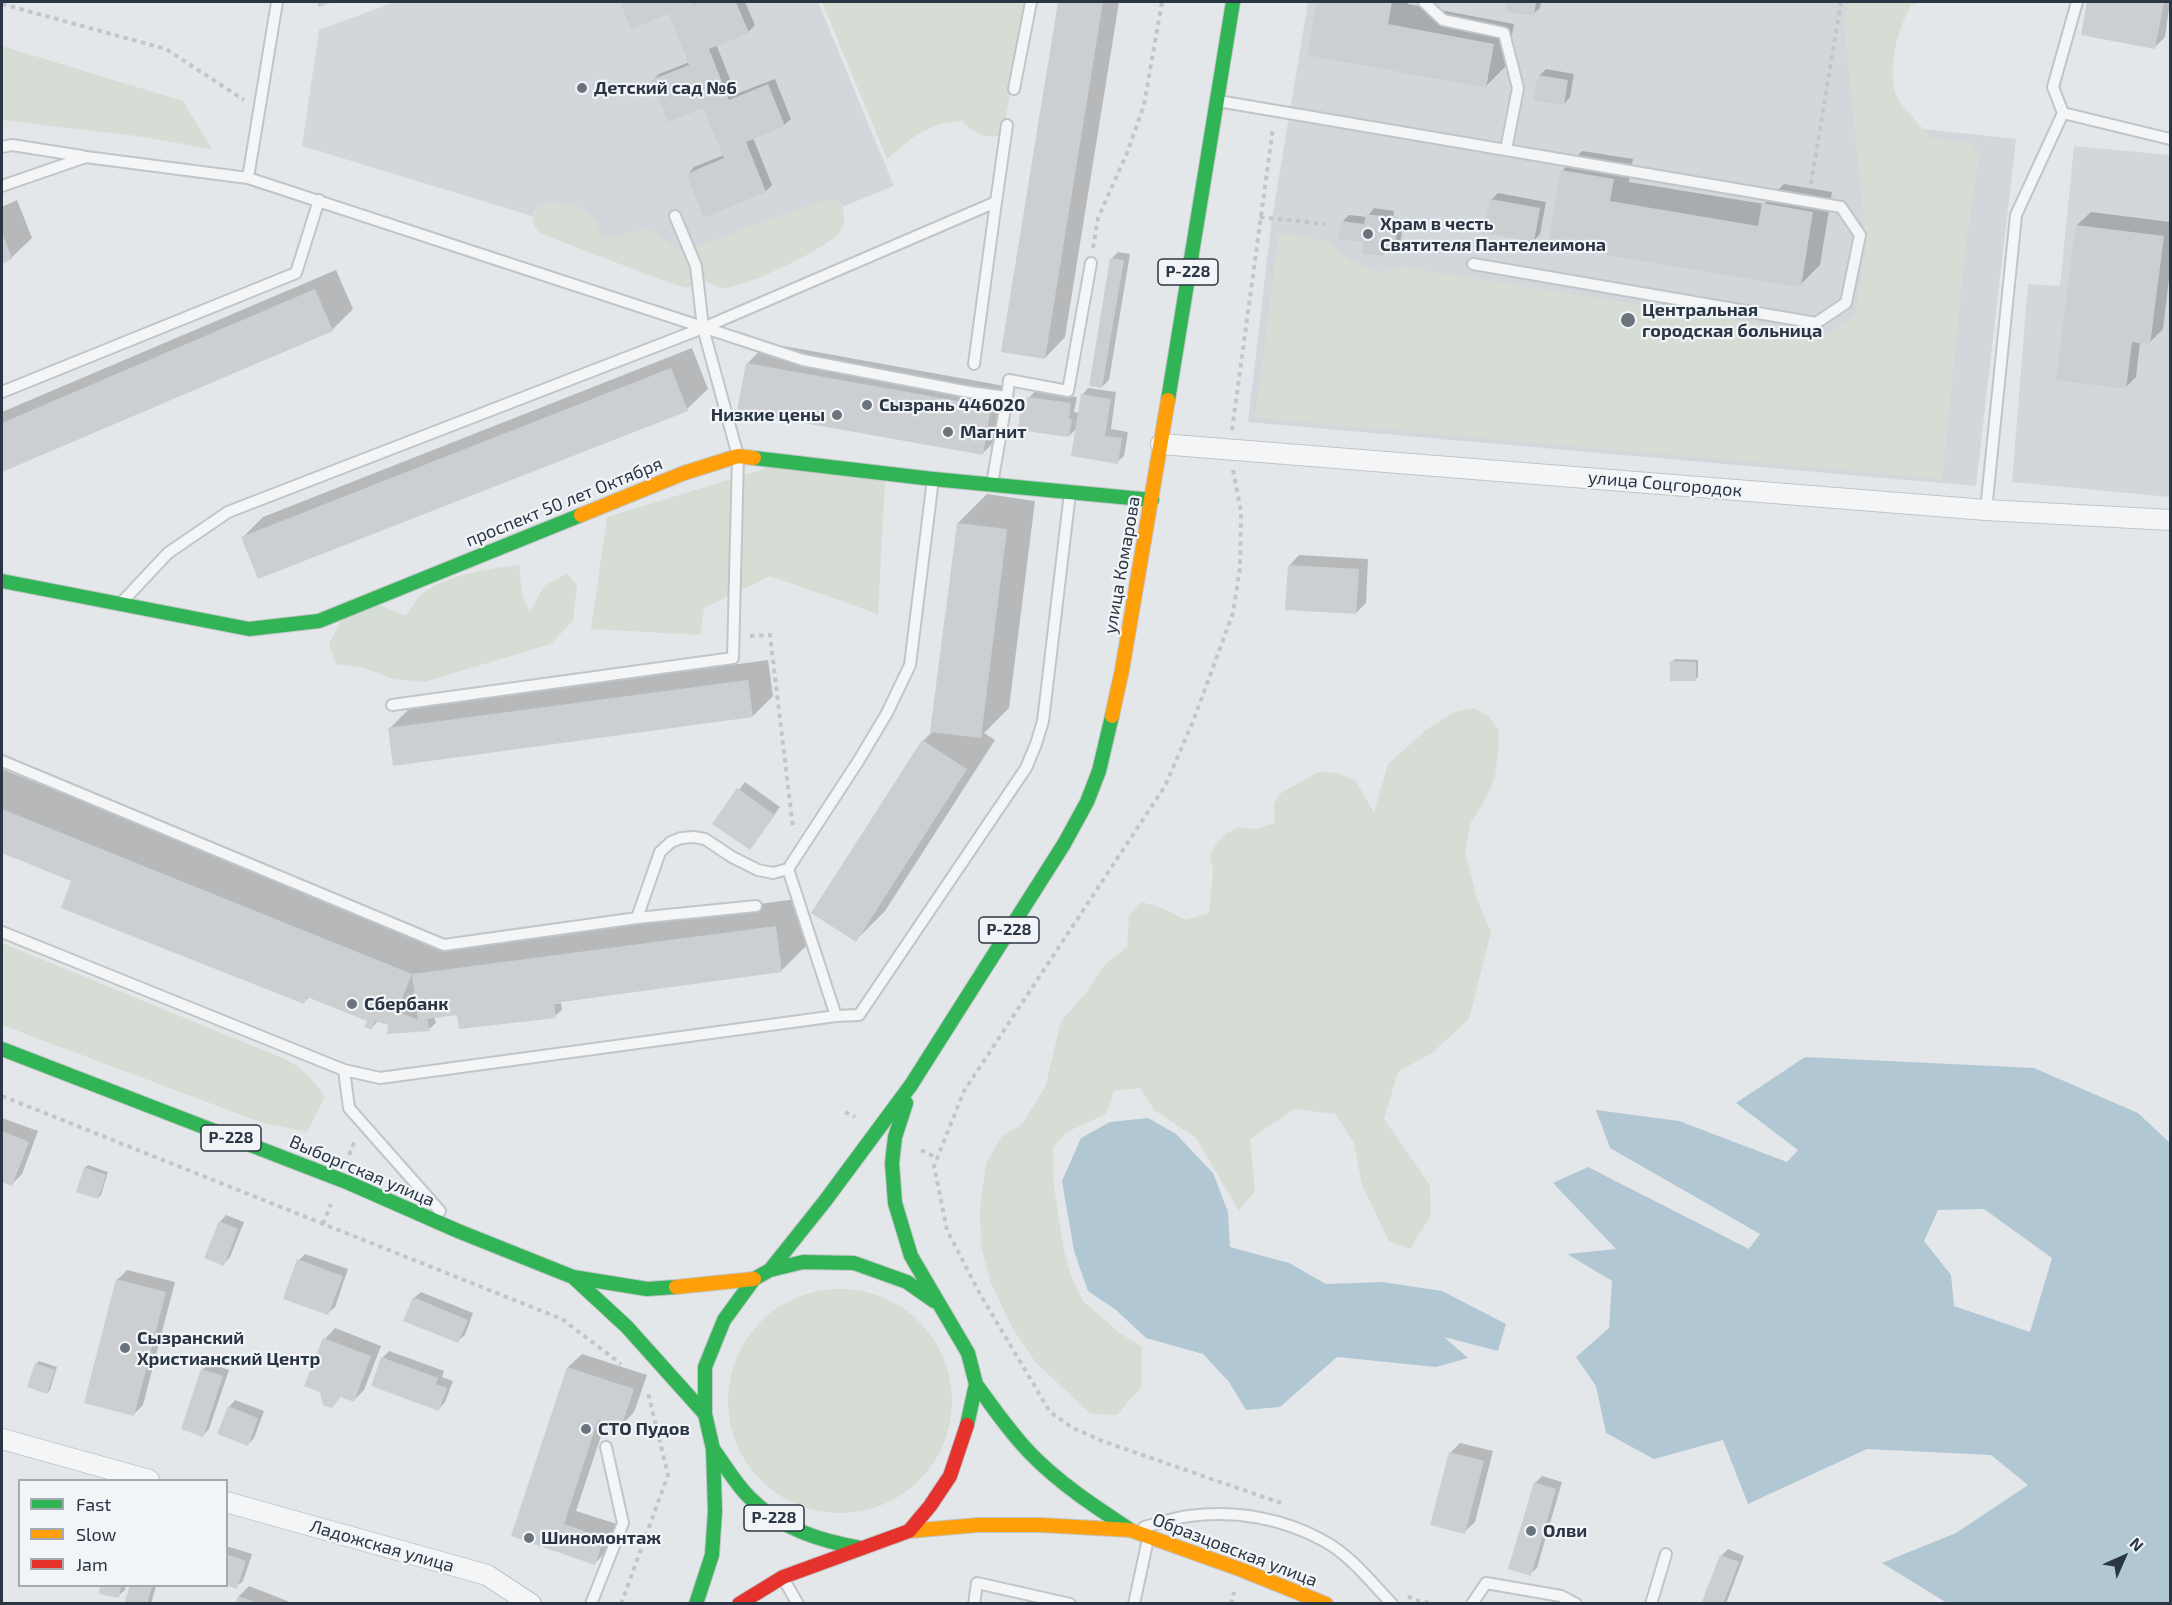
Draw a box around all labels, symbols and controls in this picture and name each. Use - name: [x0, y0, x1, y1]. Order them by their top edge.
- place label: Детский сад №6: [594, 77, 737, 99]
- marker: Детский сад №6: [575, 81, 589, 95]
- place label: Храм в честь Святителя Пантелеимона: [1380, 213, 1606, 256]
- marker: Храм в честь Святителя Пантелеимона: [1361, 227, 1375, 241]
- road number: Р-228: [1158, 259, 1218, 285]
- place label: Центральная городская больница: [1642, 299, 1822, 342]
- marker: Центральная городская больница: [1619, 311, 1637, 329]
- place label: Сызрань 446020: [879, 394, 1025, 416]
- marker: Сызрань 446020: [860, 398, 874, 412]
- place label: Низкие цены: [711, 404, 825, 426]
- marker: Низкие цены: [830, 408, 844, 422]
- place label: Магнит: [960, 421, 1026, 443]
- marker: Магнит: [941, 425, 955, 439]
- street label: проспект 50 лет Октября: [462, 453, 666, 551]
- street label: улица Соцгородок: [1587, 466, 1743, 502]
- street label: улица Комарова: [1099, 495, 1145, 635]
- road number: Р-228: [979, 917, 1039, 943]
- place label: Сбербанк: [364, 993, 448, 1015]
- marker: Сбербанк: [345, 997, 359, 1011]
- road number: Р-228: [201, 1125, 261, 1151]
- street label: Выборгская улица: [286, 1131, 438, 1211]
- place label: Сызранский Христианский Центр: [137, 1327, 320, 1370]
- marker: Сызранский Христианский Центр: [118, 1341, 132, 1355]
- place label: СТО Пудов: [598, 1418, 690, 1440]
- marker: СТО Пудов: [579, 1422, 593, 1436]
- legend: [18, 1479, 228, 1587]
- text: Fast: [76, 1493, 111, 1515]
- road number: Р-228: [744, 1505, 804, 1531]
- street label: Образцовская улица: [1149, 1509, 1321, 1591]
- street label: Ладожская улица: [307, 1515, 457, 1577]
- place label: Олви: [1543, 1520, 1587, 1542]
- text: Slow: [76, 1523, 116, 1545]
- marker: Олви: [1524, 1524, 1538, 1538]
- place label: Шиномонтаж: [541, 1527, 661, 1549]
- north arrow: [2094, 1527, 2154, 1587]
- marker: Шиномонтаж: [522, 1531, 536, 1545]
- text: N: [2126, 1533, 2148, 1555]
- text: Jam: [76, 1553, 108, 1575]

